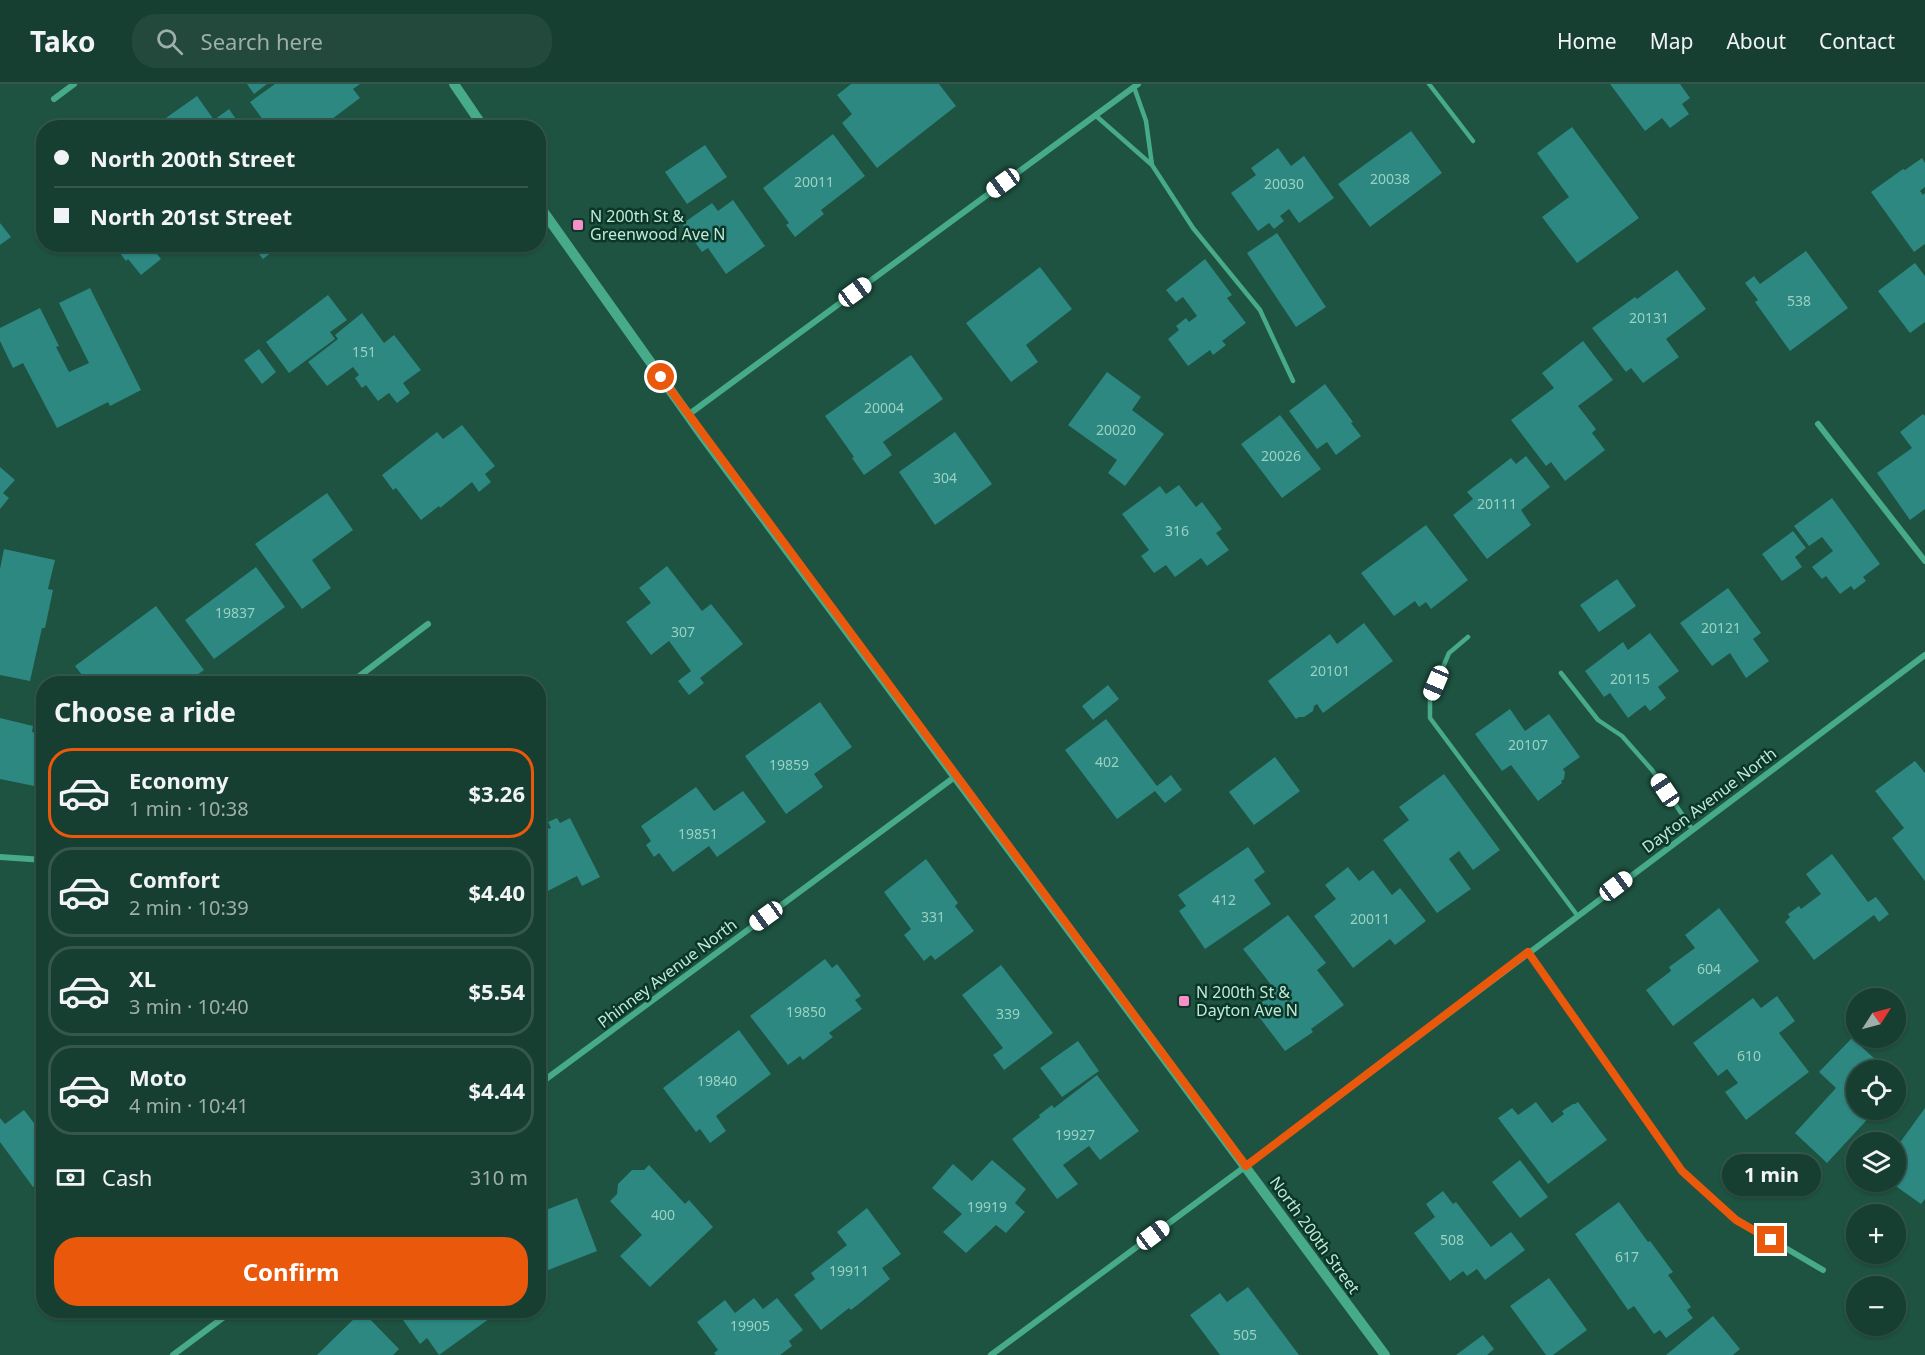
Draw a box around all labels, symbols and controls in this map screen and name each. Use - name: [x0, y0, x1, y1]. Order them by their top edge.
- search box: [132, 14, 552, 68]
- text: Tako: [30, 22, 96, 60]
- icon: search: [153, 25, 186, 58]
- text: Search here: [201, 26, 323, 56]
- text: Home: [1557, 27, 1617, 55]
- text: Map: [1650, 27, 1693, 55]
- text: About: [1726, 27, 1786, 55]
- text: Contact: [1819, 27, 1895, 55]
- text: North 200th Street: [90, 143, 295, 173]
- car: [983, 165, 1023, 201]
- house number: 20038: [1370, 169, 1410, 188]
- house number: 20011: [794, 172, 834, 191]
- house number: 20030: [1264, 174, 1304, 193]
- text: North 201st Street: [90, 201, 292, 231]
- place label: N 200th St & Greenwood Ave N: [590, 205, 726, 245]
- marker: N 200th St & Greenwood Ave N: [571, 218, 585, 232]
- car: [835, 274, 875, 310]
- house number: 538: [1787, 291, 1811, 310]
- house number: 20131: [1629, 308, 1669, 327]
- house number: 151: [352, 342, 376, 361]
- route start: [647, 363, 674, 390]
- house number: 20004: [864, 398, 904, 417]
- house number: 20020: [1096, 420, 1136, 439]
- house number: 20026: [1261, 446, 1301, 465]
- house number: 304: [933, 468, 957, 487]
- house number: 20111: [1477, 494, 1517, 513]
- house number: 316: [1165, 521, 1189, 540]
- house number: 19837: [215, 603, 255, 622]
- house number: 20121: [1701, 618, 1741, 637]
- house number: 307: [671, 622, 695, 641]
- house number: 20101: [1310, 661, 1350, 680]
- car: [1421, 663, 1451, 703]
- house number: 20115: [1610, 669, 1650, 688]
- text: Choose a ride: [54, 693, 236, 730]
- house number: 20107: [1508, 735, 1548, 754]
- street label: Dayton Avenue North: [1637, 742, 1781, 858]
- house number: 402: [1095, 752, 1119, 771]
- house number: 19859: [769, 755, 809, 774]
- text: Economy: [129, 765, 228, 795]
- icon: car: [57, 766, 111, 820]
- car: [1647, 770, 1683, 810]
- text: $3.26: [468, 778, 525, 808]
- text: 1 min · 10:38: [129, 795, 249, 822]
- house number: 19851: [678, 824, 718, 843]
- text: Comfort: [129, 864, 220, 894]
- icon: car: [57, 865, 111, 919]
- car: [1596, 868, 1636, 904]
- text: $4.40: [468, 877, 525, 907]
- house number: 412: [1212, 890, 1236, 909]
- text: 2 min · 10:39: [129, 894, 249, 921]
- car: [746, 898, 786, 934]
- house number: 331: [921, 907, 945, 926]
- house number: 20011: [1350, 909, 1390, 928]
- street label: Phinney Avenue North: [593, 913, 741, 1033]
- house number: 604: [1697, 959, 1721, 978]
- text: XL: [129, 963, 156, 993]
- icon: car: [57, 964, 111, 1018]
- text: $5.54: [468, 976, 525, 1006]
- place label: N 200th St & Dayton Ave N: [1196, 981, 1298, 1021]
- north arrow: [1846, 988, 1906, 1048]
- map controls: [1846, 988, 1906, 1336]
- text: 3 min · 10:40: [129, 993, 249, 1020]
- marker: N 200th St & Dayton Ave N: [1177, 994, 1191, 1008]
- house number: 19850: [786, 1002, 826, 1021]
- house number: 339: [996, 1004, 1020, 1023]
- house number: 610: [1737, 1046, 1761, 1065]
- button: locate: [1846, 1060, 1906, 1120]
- text: Moto: [129, 1062, 187, 1092]
- icon: car: [57, 1063, 111, 1117]
- house number: 19840: [697, 1071, 737, 1090]
- text: $4.44: [468, 1075, 525, 1105]
- text: 4 min · 10:41: [129, 1092, 249, 1119]
- house number: 19927: [1055, 1125, 1095, 1144]
- button: layers: [1846, 1132, 1906, 1192]
- callout: 1 min: [1722, 1153, 1820, 1195]
- icon: cash: [54, 1161, 87, 1194]
- text: 1 min: [1744, 1161, 1799, 1188]
- text: Cash: [102, 1162, 152, 1192]
- text: 310 m: [470, 1164, 528, 1191]
- street label: North 200th Street: [1265, 1172, 1365, 1298]
- house number: 19919: [967, 1197, 1007, 1216]
- button: +: [1846, 1204, 1906, 1264]
- house number: 400: [651, 1205, 675, 1224]
- car: [1133, 1217, 1173, 1253]
- route end: [1757, 1226, 1784, 1253]
- house number: 508: [1440, 1230, 1464, 1249]
- button: Confirm: [54, 1237, 528, 1306]
- house number: 617: [1615, 1247, 1639, 1266]
- house number: 19911: [829, 1261, 869, 1280]
- button: −: [1846, 1276, 1906, 1336]
- house number: 19905: [730, 1316, 770, 1335]
- house number: 505: [1233, 1325, 1257, 1344]

